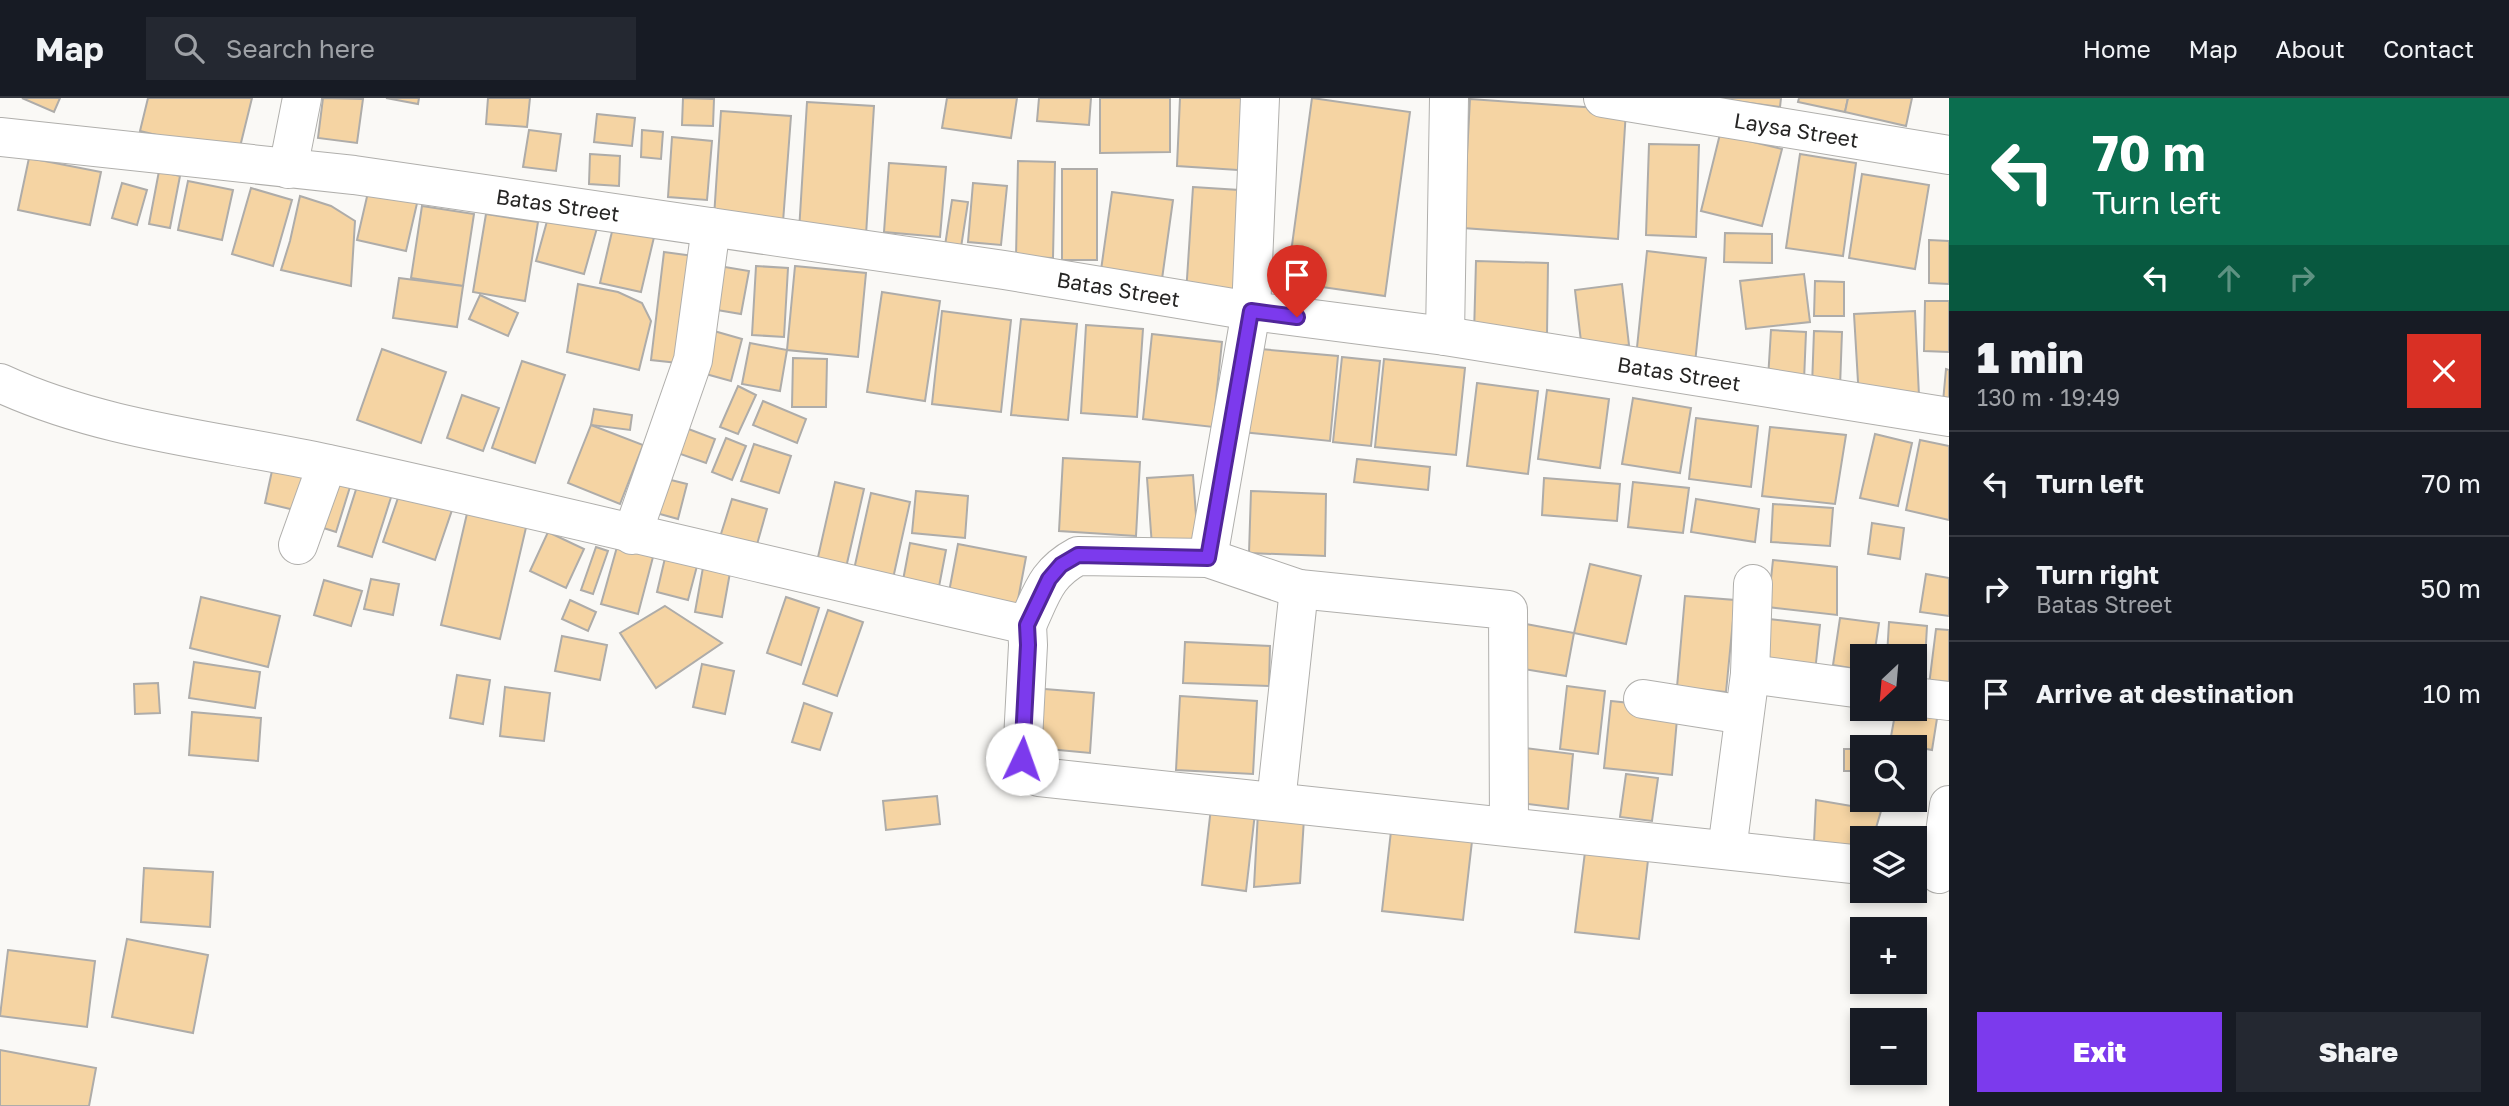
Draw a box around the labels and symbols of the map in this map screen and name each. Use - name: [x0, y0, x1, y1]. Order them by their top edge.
- street label: Laysa Street: [1732, 107, 1861, 153]
- street label: Batas Street: [494, 183, 621, 227]
- pin: [1267, 245, 1327, 317]
- street label: Batas Street: [1055, 266, 1182, 312]
- street label: Batas Street: [1615, 351, 1743, 396]
- north arrow: [1850, 644, 1927, 721]
- position arrow: [985, 722, 1059, 796]

